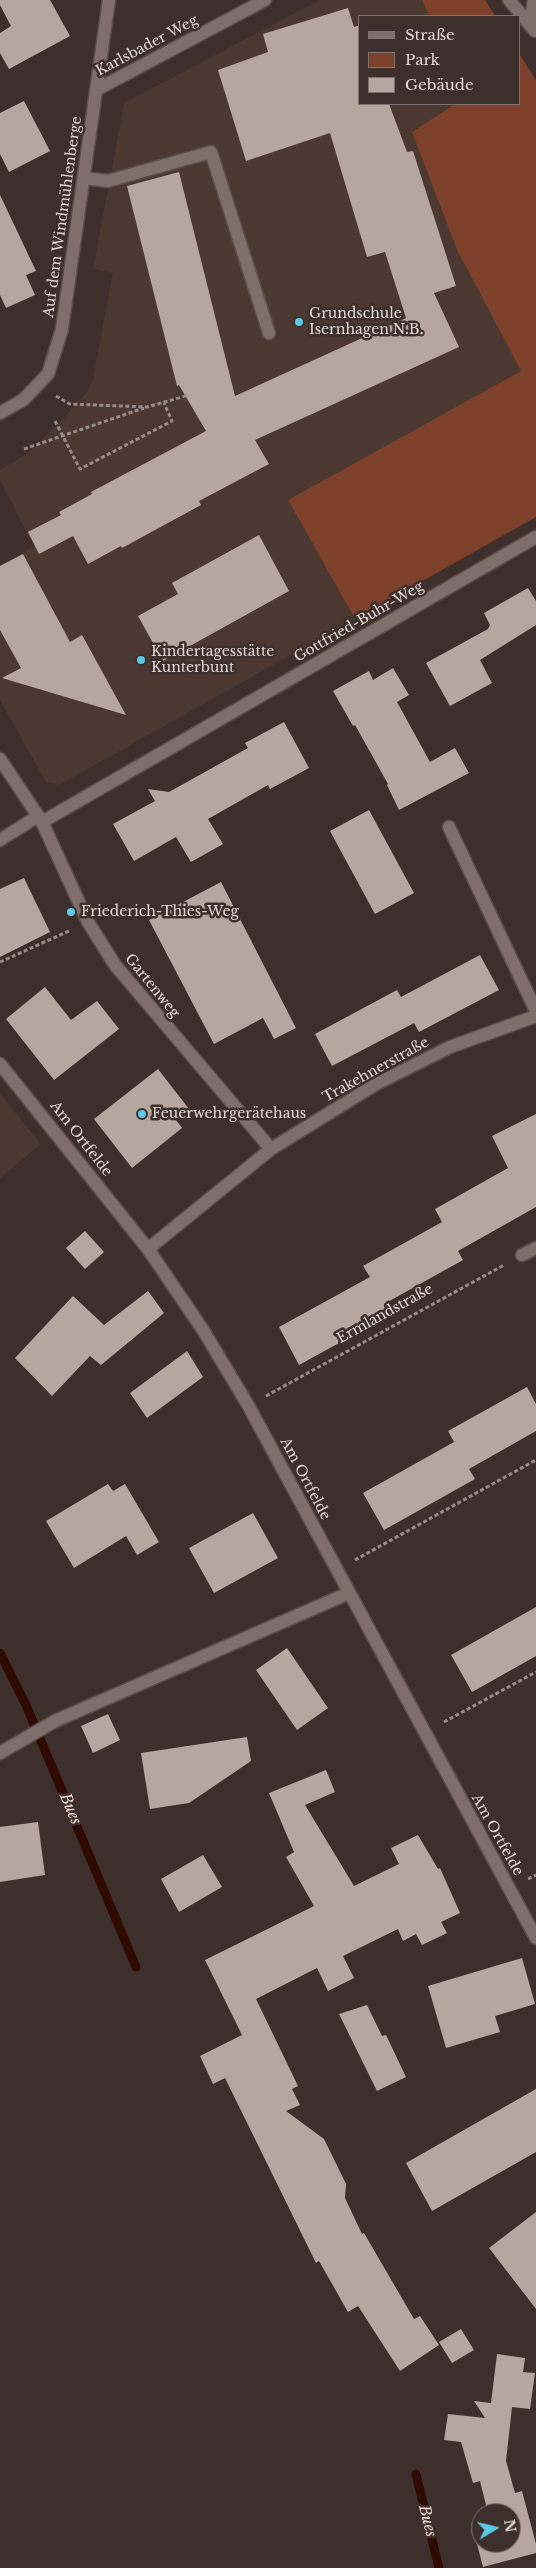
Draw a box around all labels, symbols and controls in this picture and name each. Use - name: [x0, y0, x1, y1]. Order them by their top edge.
- street label: Karlsbader Weg: [93, 12, 201, 80]
- legend: [358, 15, 521, 105]
- text: Straße: [405, 25, 455, 44]
- text: Park: [405, 50, 440, 69]
- text: Gebäude: [405, 75, 474, 94]
- street label: Auf dem Windmühlenberge: [41, 115, 85, 319]
- place label: Grundschule Isernhagen N.B.: [309, 306, 423, 338]
- marker: Grundschule Isernhagen N.B.: [293, 316, 305, 328]
- street label: Gottfried-Buhr-Weg: [291, 578, 427, 666]
- place label: Kindertagesstätte Kunterbunt: [151, 644, 274, 676]
- marker: Kindertagesstätte Kunterbunt: [135, 654, 147, 666]
- place label: Friederich-Thies-Weg: [81, 904, 239, 920]
- marker: Friederich-Thies-Weg: [65, 906, 77, 918]
- street label: Gartenweg: [121, 951, 183, 1021]
- street label: Trakehnerstraße: [320, 1034, 432, 1106]
- street label: Am Ortfelde: [46, 1098, 116, 1180]
- place label: Feuerwehrgerätehaus: [152, 1106, 306, 1122]
- marker: Feuerwehrgerätehaus: [136, 1108, 148, 1120]
- street label: Ermlandstraße: [334, 1281, 436, 1347]
- street label: Am Ortfelde: [276, 1435, 334, 1523]
- water label: Bues: [55, 1791, 85, 1827]
- street label: Am Ortfelde: [468, 1791, 526, 1879]
- water label: Bues: [414, 2503, 440, 2539]
- north arrow: [471, 2503, 521, 2553]
- text: N: [500, 2518, 520, 2534]

